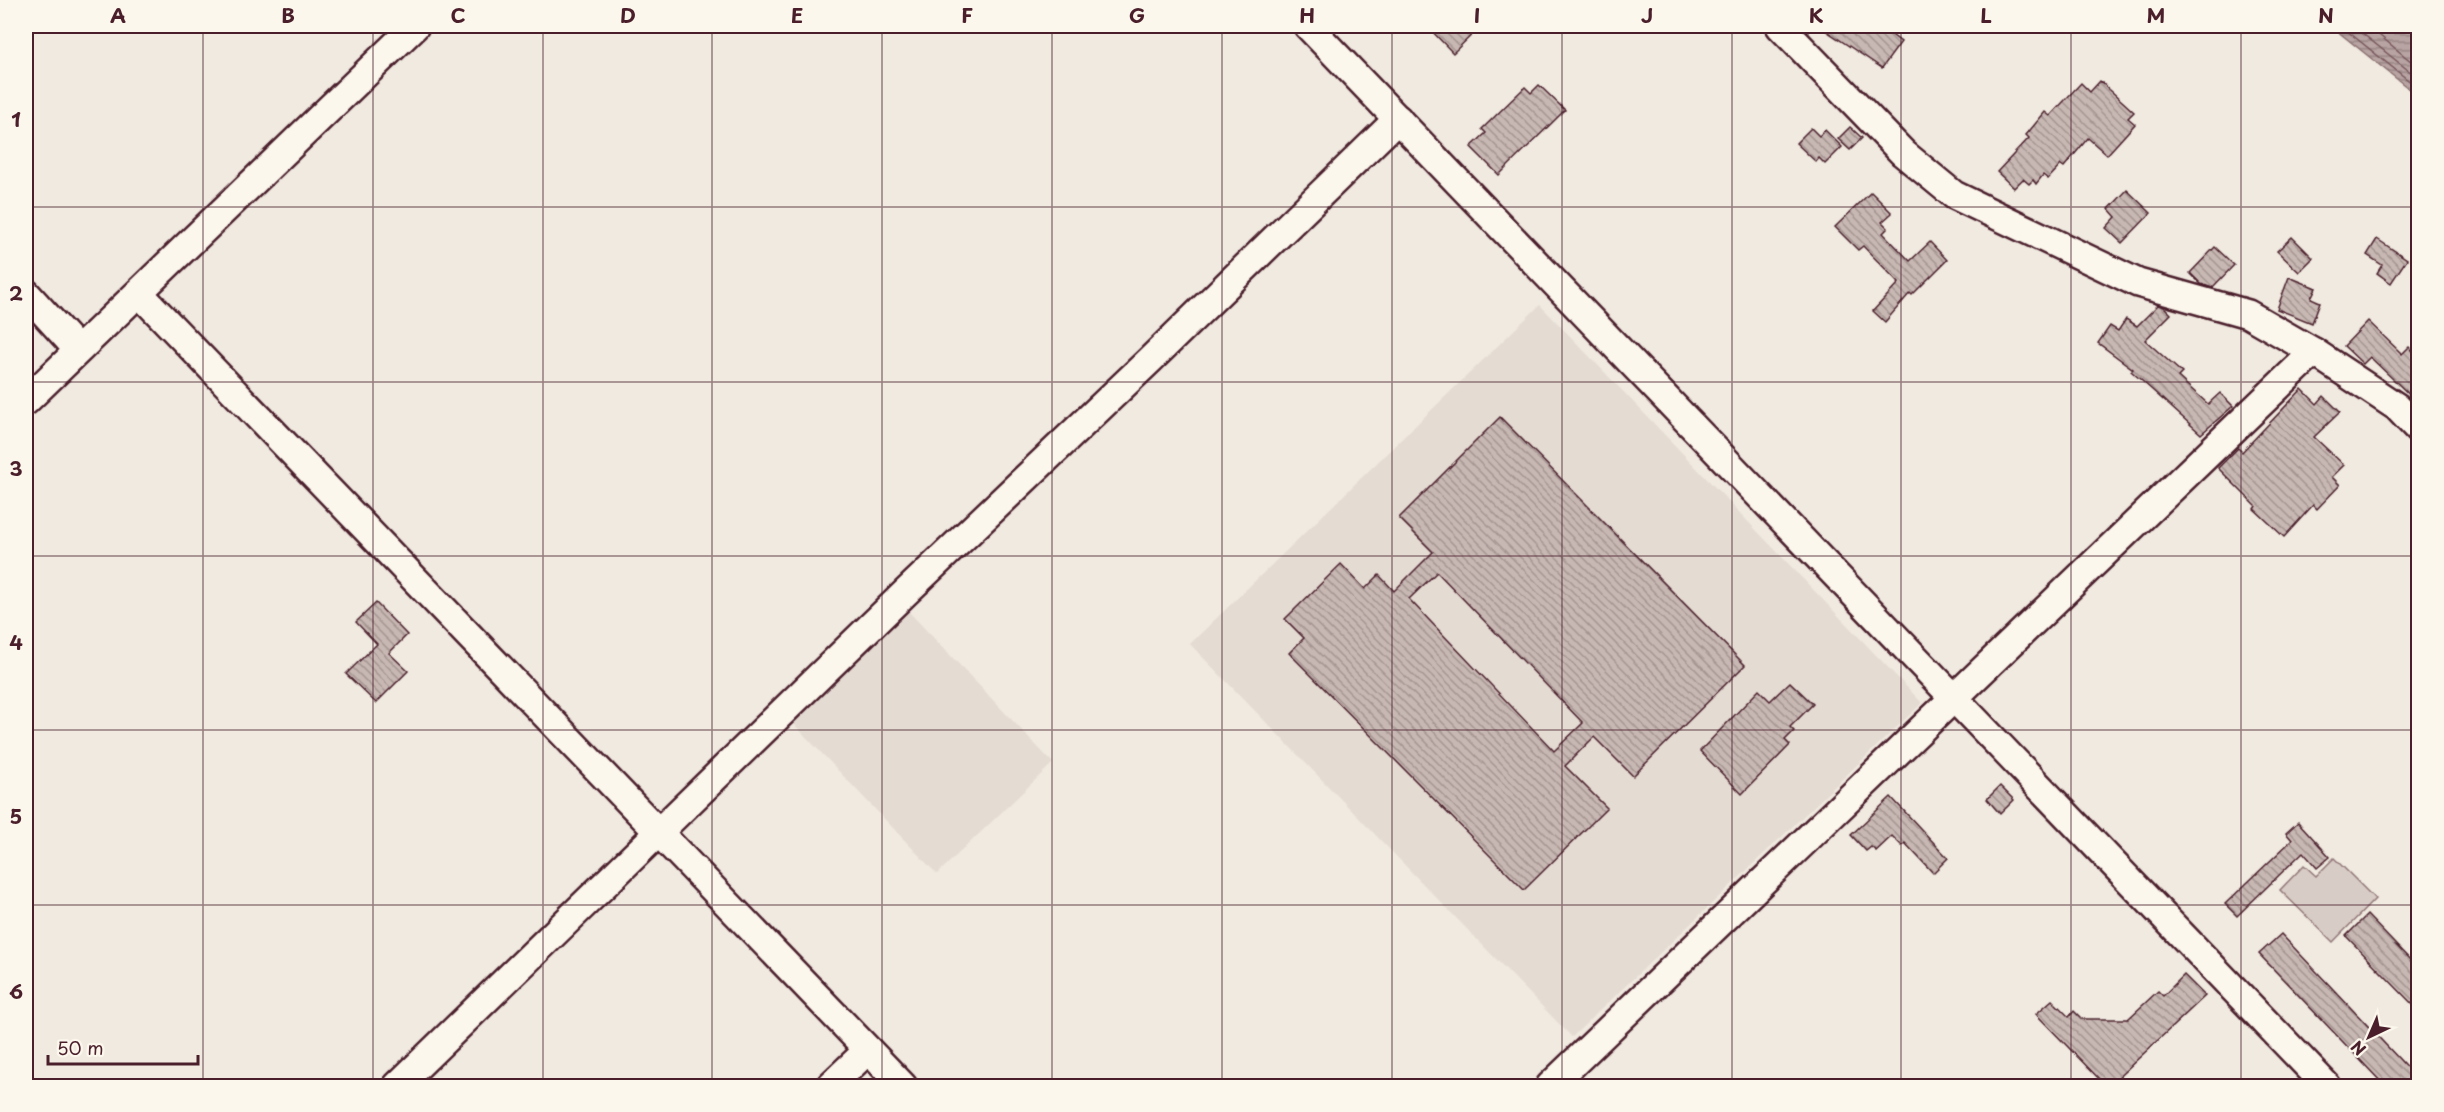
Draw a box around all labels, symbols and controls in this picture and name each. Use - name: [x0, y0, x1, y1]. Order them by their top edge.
- text: A: [110, 0, 126, 30]
- text: B: [281, 0, 295, 30]
- text: C: [450, 0, 466, 30]
- text: D: [620, 0, 636, 30]
- text: E: [791, 0, 803, 30]
- text: F: [961, 0, 973, 30]
- text: G: [1129, 0, 1145, 30]
- text: H: [1299, 0, 1315, 30]
- text: I: [1474, 0, 1480, 30]
- text: J: [1641, 0, 1653, 30]
- text: K: [1809, 0, 1824, 30]
- text: L: [1980, 0, 1992, 30]
- text: M: [2147, 0, 2165, 30]
- text: N: [2318, 0, 2334, 30]
- text: 1: [11, 104, 21, 134]
- text: 2: [9, 278, 23, 308]
- text: 3: [9, 453, 23, 483]
- text: 4: [9, 627, 23, 657]
- text: 5: [10, 801, 22, 831]
- text: 6: [9, 976, 23, 1006]
- north arrow: [2339, 1007, 2399, 1067]
- scale bar: [48, 1028, 198, 1066]
- text: 50 m: [57, 1034, 104, 1061]
- text: N: [2345, 1035, 2371, 1062]

